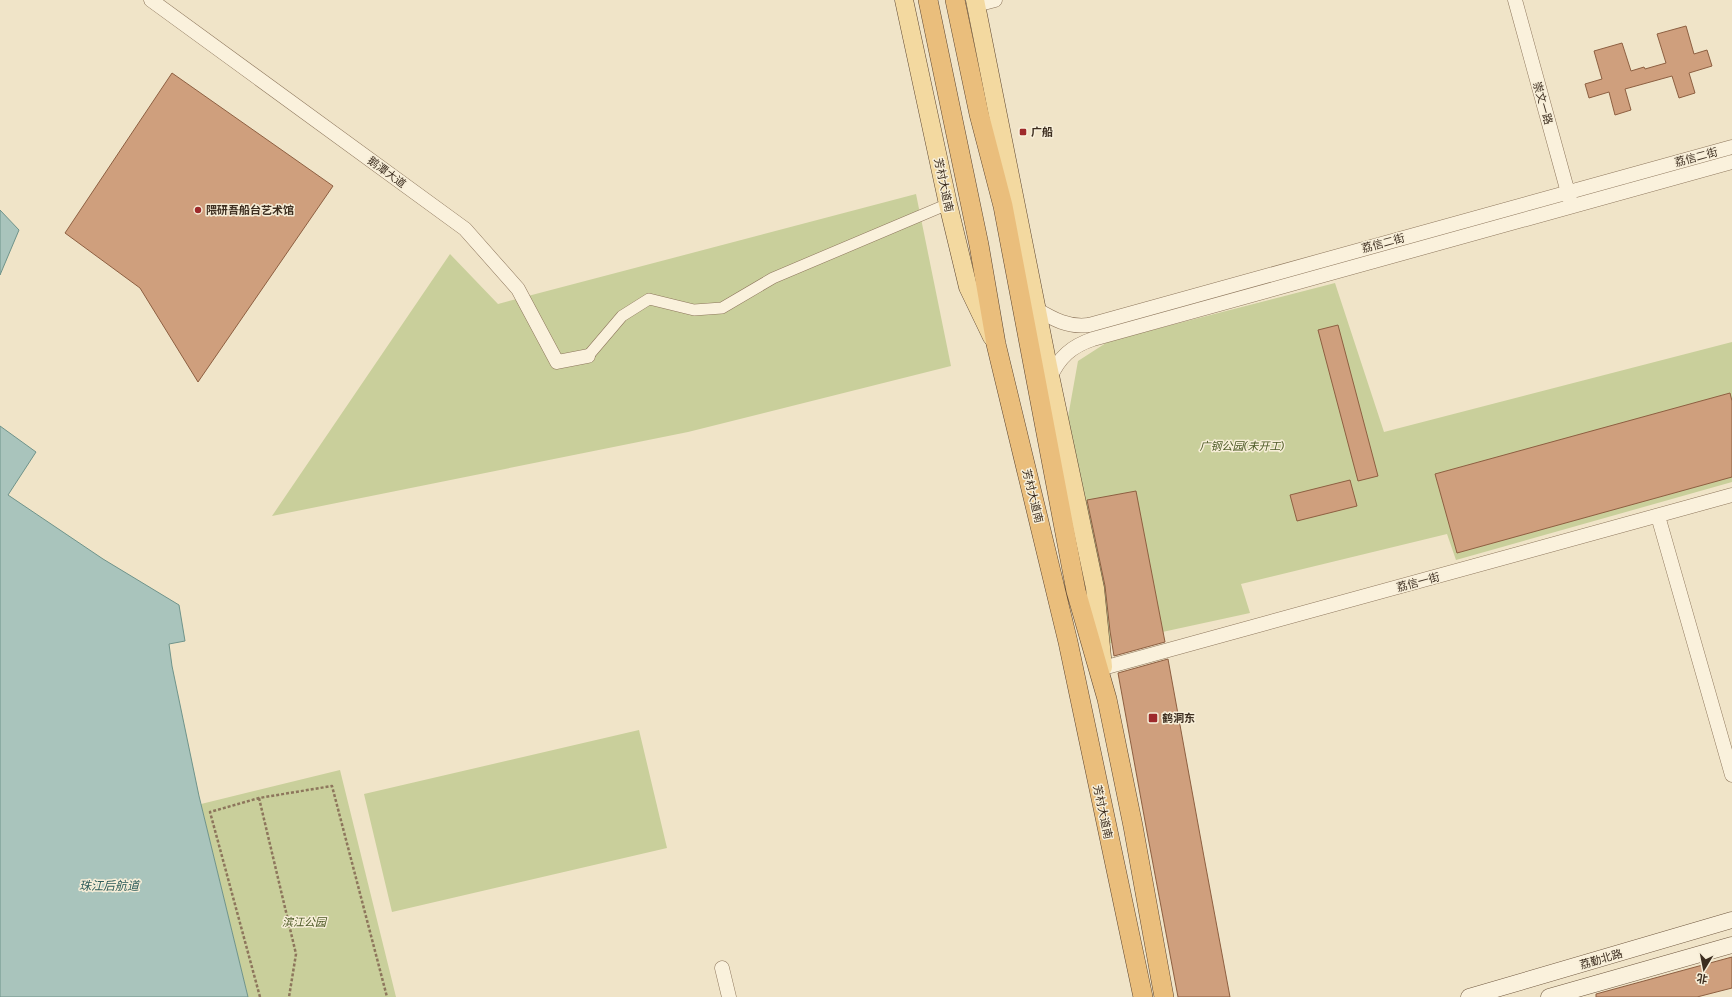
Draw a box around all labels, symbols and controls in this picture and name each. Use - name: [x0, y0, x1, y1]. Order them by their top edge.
- street label: 崇文一路: [1530, 80, 1555, 126]
- place label: 广船: [1031, 126, 1053, 139]
- marker: 广船: [1018, 127, 1028, 137]
- street label: 荔信二街: [1673, 146, 1719, 169]
- street label: 鹅潭大道: [365, 154, 408, 191]
- street label: 芳村大道南: [931, 157, 956, 213]
- place label: 隈研吾船台艺术馆: [206, 204, 294, 217]
- marker: 隈研吾船台艺术馆: [193, 205, 203, 215]
- street label: 荔信二街: [1360, 232, 1406, 255]
- park label: 广钢公园(未开工): [1200, 440, 1284, 453]
- street label: 芳村大道南: [1020, 468, 1045, 524]
- street label: 荔信一街: [1395, 571, 1441, 594]
- marker: 鹤洞东: [1147, 712, 1159, 724]
- place label: 鹤洞东: [1162, 712, 1195, 725]
- street label: 芳村大道南: [1090, 784, 1115, 840]
- water label: 珠江后航道: [79, 879, 141, 893]
- park label: 滨江公园: [282, 916, 328, 929]
- street label: 荔勤北路: [1578, 947, 1624, 972]
- north arrow: [1684, 949, 1724, 989]
- text: 北: [1696, 971, 1709, 986]

